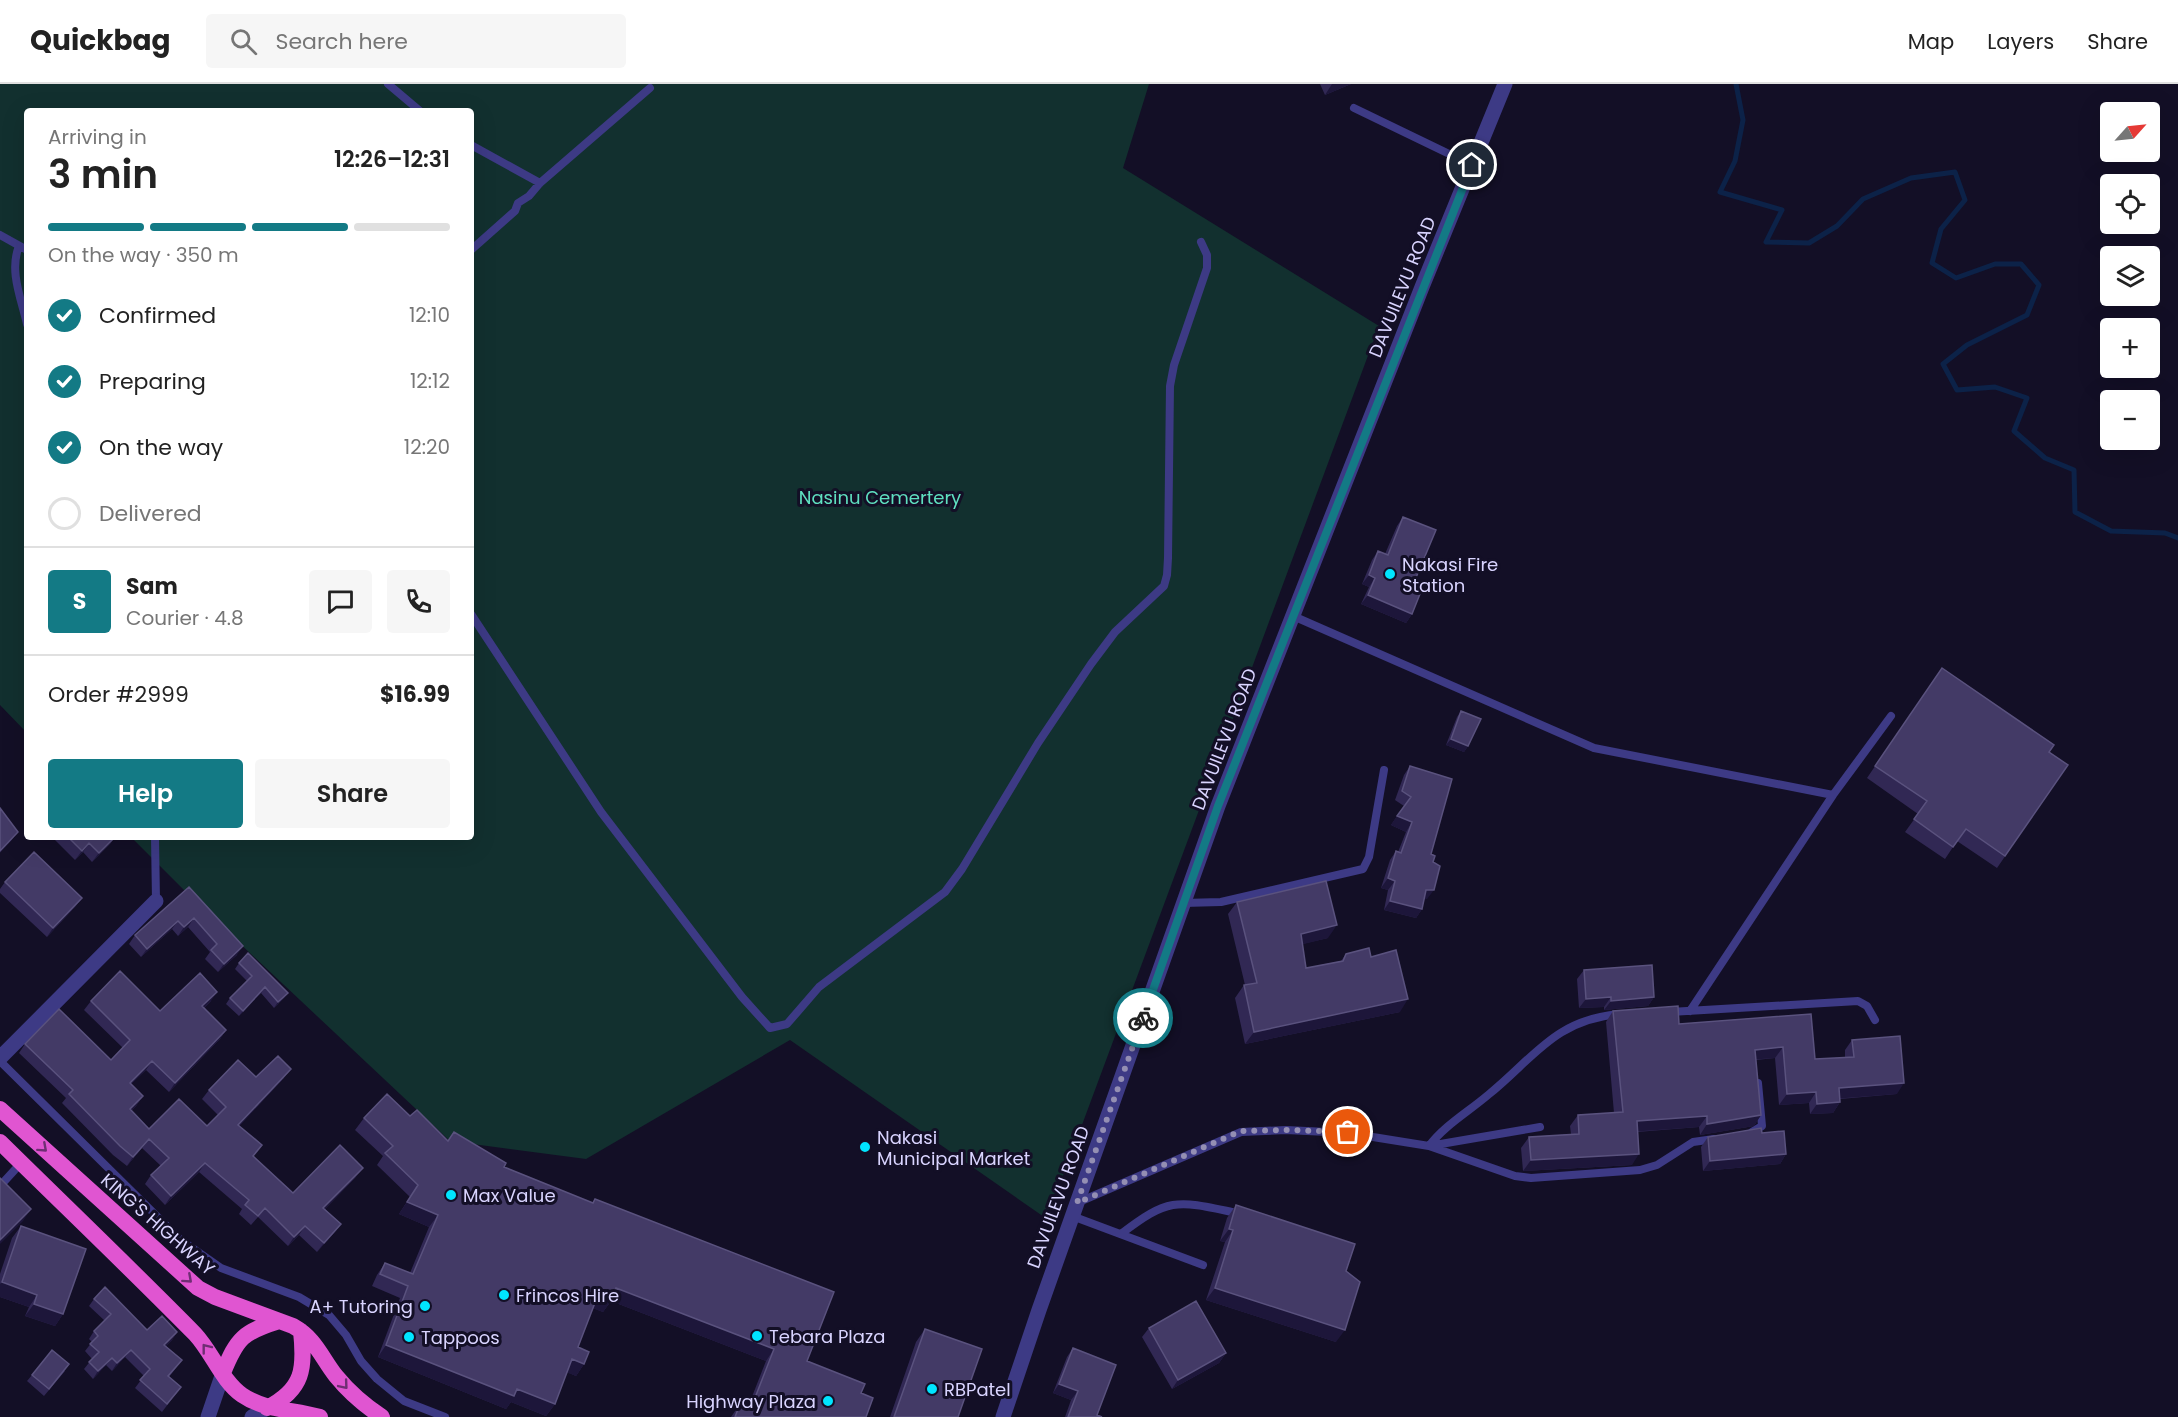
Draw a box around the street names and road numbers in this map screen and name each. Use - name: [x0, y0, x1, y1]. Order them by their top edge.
- street label: DAVUILEVU ROAD: [1362, 213, 1442, 361]
- street label: DAVUILEVU ROAD: [1186, 665, 1262, 813]
- street label: DAVUILEVU ROAD: [1021, 1122, 1095, 1272]
- street label: KING'S HIGHWAY: [96, 1167, 221, 1281]

